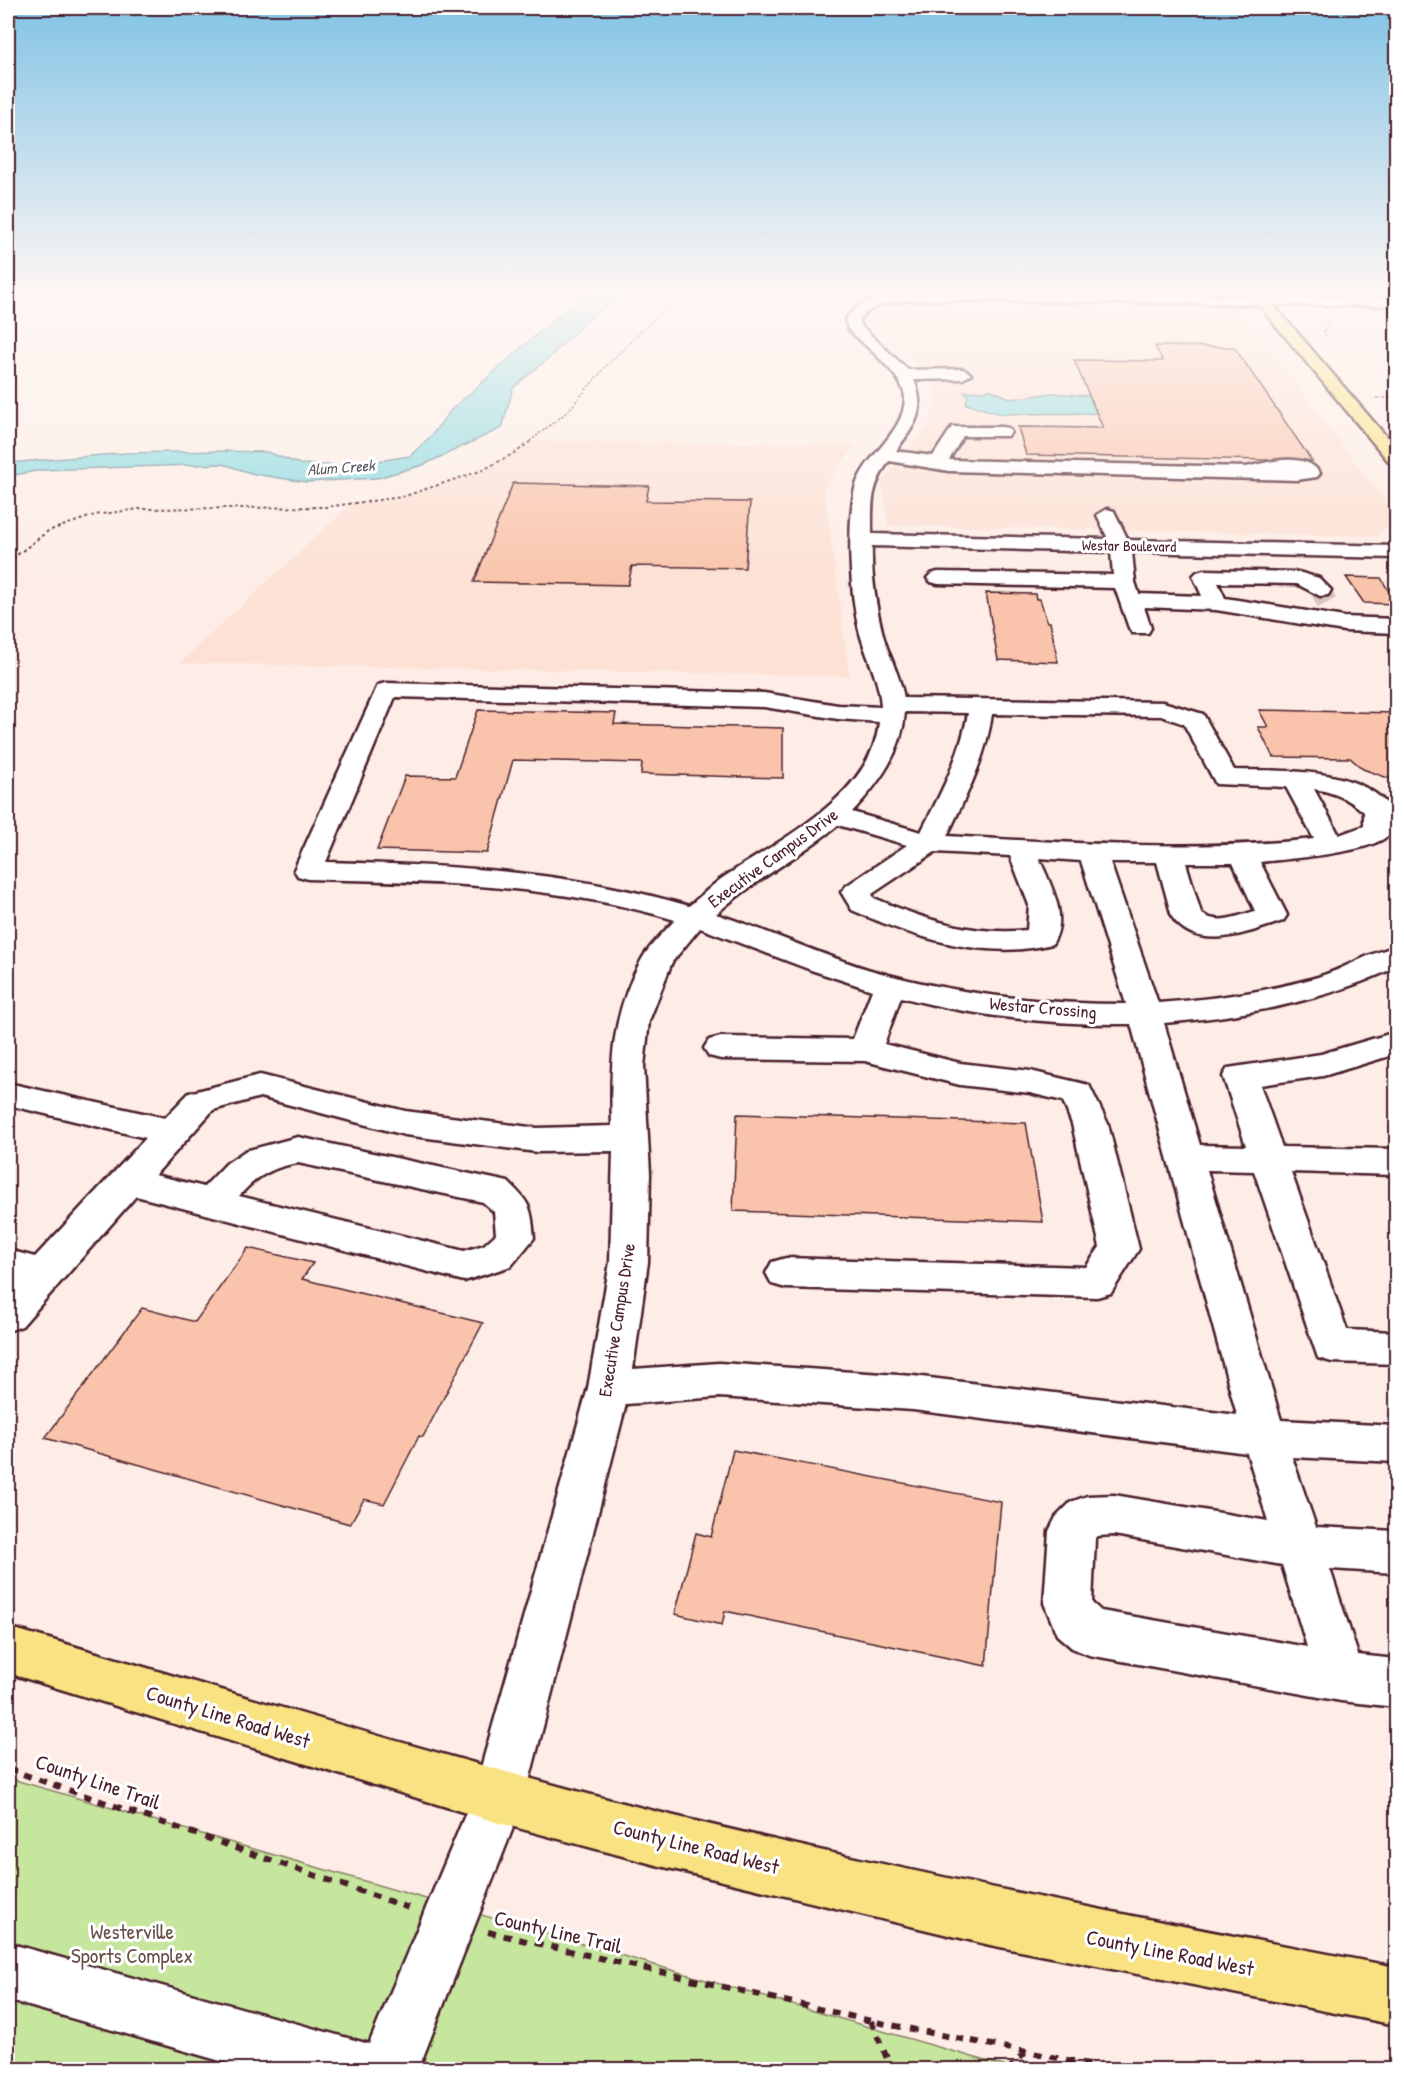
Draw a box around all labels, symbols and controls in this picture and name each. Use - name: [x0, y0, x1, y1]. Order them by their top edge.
- water label: Alum Creek: [307, 454, 377, 480]
- street label: Westar Boulevard: [1082, 534, 1177, 557]
- street label: Executive Campus Drive: [703, 802, 843, 913]
- street label: Westar Crossing: [988, 990, 1098, 1025]
- street label: Executive Campus Drive: [592, 1241, 641, 1398]
- street label: County Line Road West: [143, 1678, 314, 1755]
- street label: County Line Trail: [32, 1747, 165, 1817]
- street label: County Line Road West: [610, 1812, 783, 1881]
- street label: County Line Trail: [491, 1903, 625, 1960]
- park label: Westerville Sports Complex: [71, 1917, 193, 1970]
- street label: County Line Road West: [1084, 1922, 1257, 1983]

